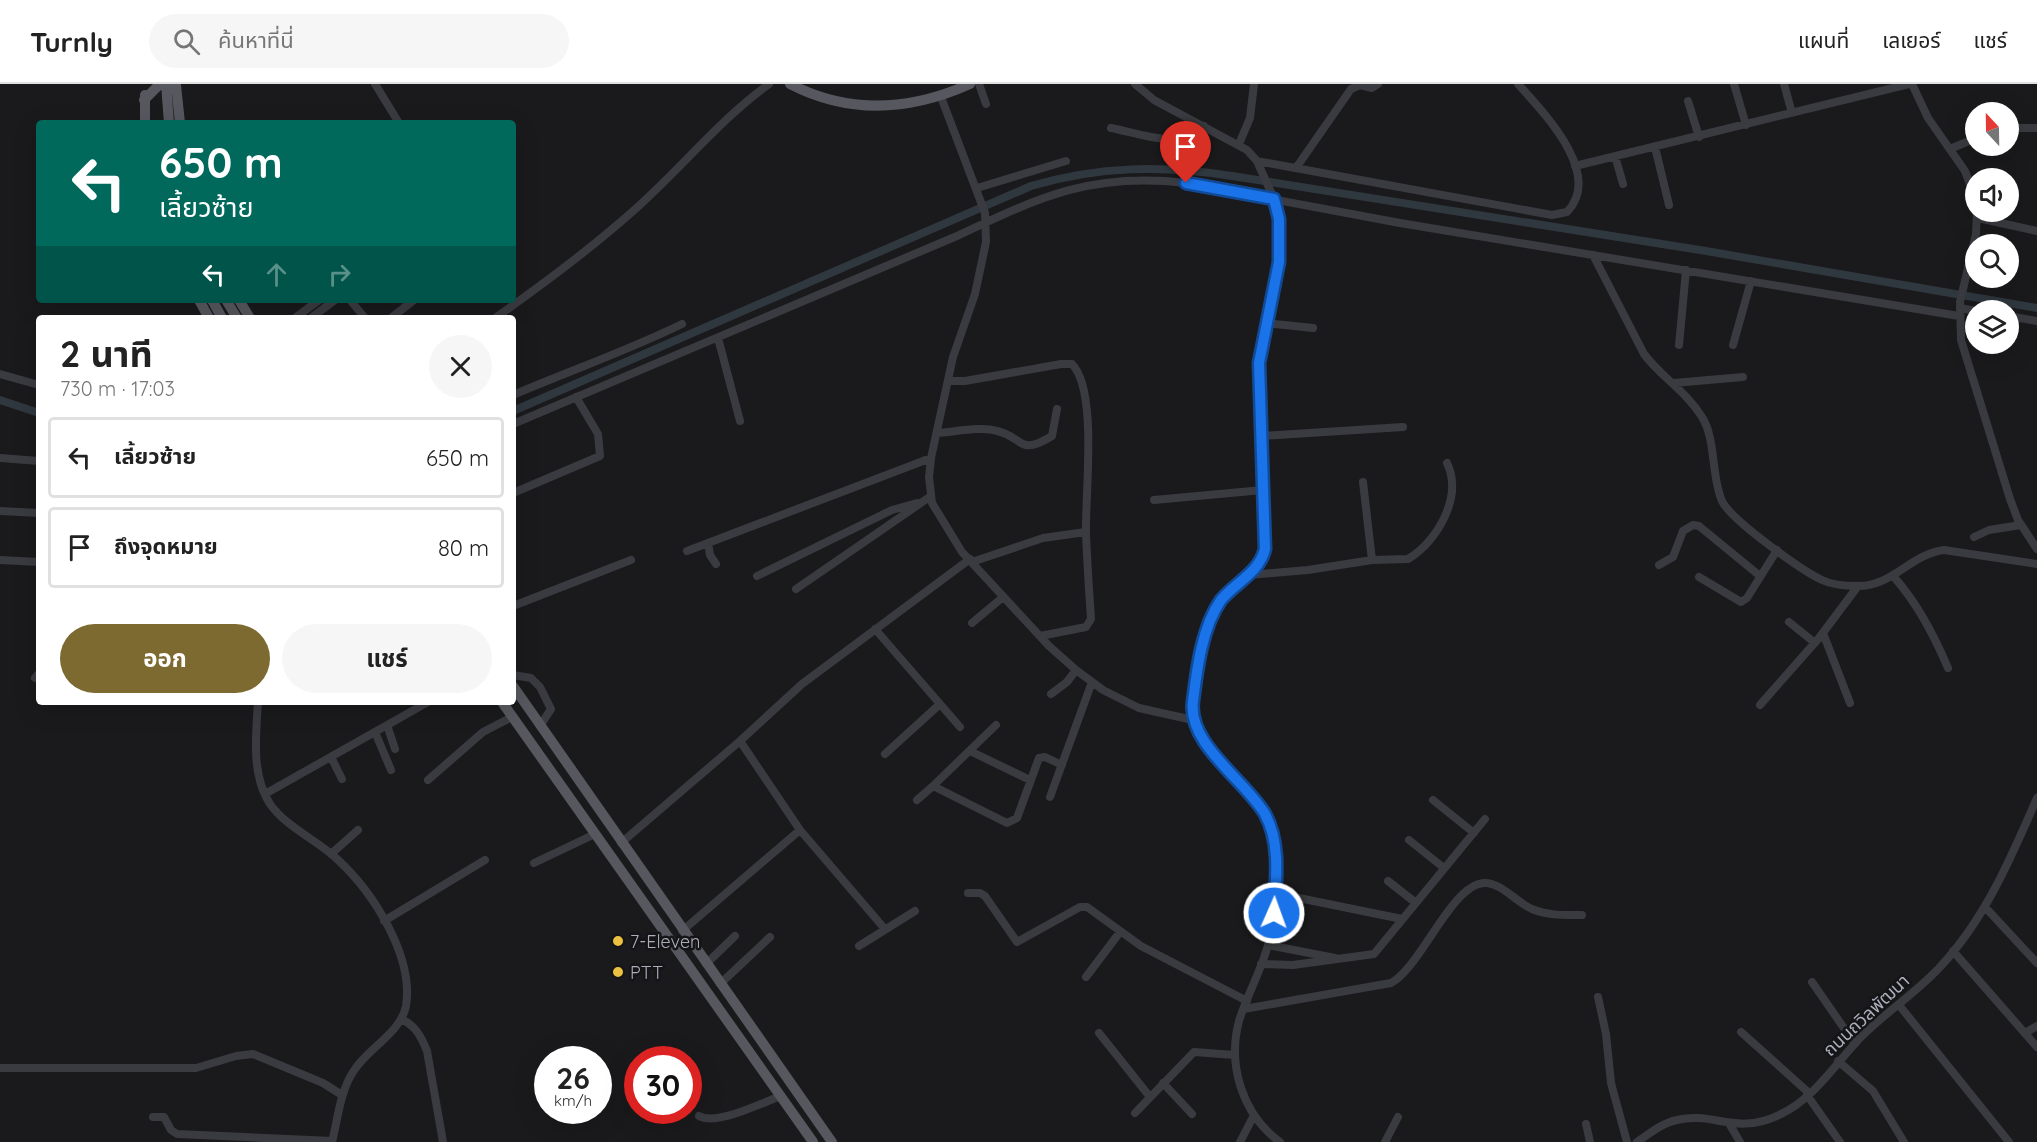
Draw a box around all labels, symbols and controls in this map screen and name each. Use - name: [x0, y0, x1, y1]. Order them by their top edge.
- search box: [149, 14, 569, 68]
- text: Turnly: [30, 24, 113, 59]
- icon: search: [170, 25, 203, 58]
- text: ค้นหาที่นี่: [218, 26, 294, 54]
- text: แผนที่: [1798, 27, 1849, 53]
- text: เลเยอร์: [1882, 27, 1941, 53]
- text: แชร์: [1974, 27, 2007, 53]
- north arrow: [1965, 102, 2019, 156]
- map controls: [1965, 102, 2019, 354]
- pin: [1160, 121, 1211, 183]
- icon: arrive: [1169, 130, 1202, 163]
- text: 650 m: [159, 136, 283, 189]
- icon: left: [60, 144, 138, 222]
- button: sound: [1965, 168, 2019, 222]
- text: เลี้ยวซ้าย: [159, 190, 253, 224]
- button: search: [1965, 234, 2019, 288]
- icon: left: [197, 258, 230, 291]
- icon: ahead: [260, 258, 293, 291]
- icon: right: [323, 258, 356, 291]
- button: layers: [1965, 300, 2019, 354]
- text: 2 นาที: [60, 331, 153, 376]
- button: close: [429, 335, 492, 398]
- text: 730 m · 17:03: [60, 376, 175, 401]
- icon: left: [63, 441, 96, 474]
- text: เลี้ยวซ้าย: [114, 442, 196, 470]
- text: 650 m: [426, 444, 489, 472]
- icon: arrive: [63, 531, 96, 564]
- text: ถึงจุดหมาย: [114, 532, 218, 560]
- text: 80 m: [438, 534, 489, 562]
- button: ออก: [60, 624, 270, 693]
- button: แชร์: [282, 624, 492, 693]
- position arrow: [1242, 881, 1306, 945]
- place label: 7-Eleven: [630, 930, 701, 953]
- marker: 7-Eleven: [611, 934, 625, 948]
- place label: PTT: [630, 961, 663, 984]
- marker: PTT: [611, 965, 625, 979]
- street label: ถนนถวิลพัฒนา: [1818, 969, 1914, 1061]
- speed limit sign: 30: [624, 1046, 702, 1124]
- text: 26: [556, 1059, 590, 1097]
- text: km/h: [554, 1091, 592, 1110]

